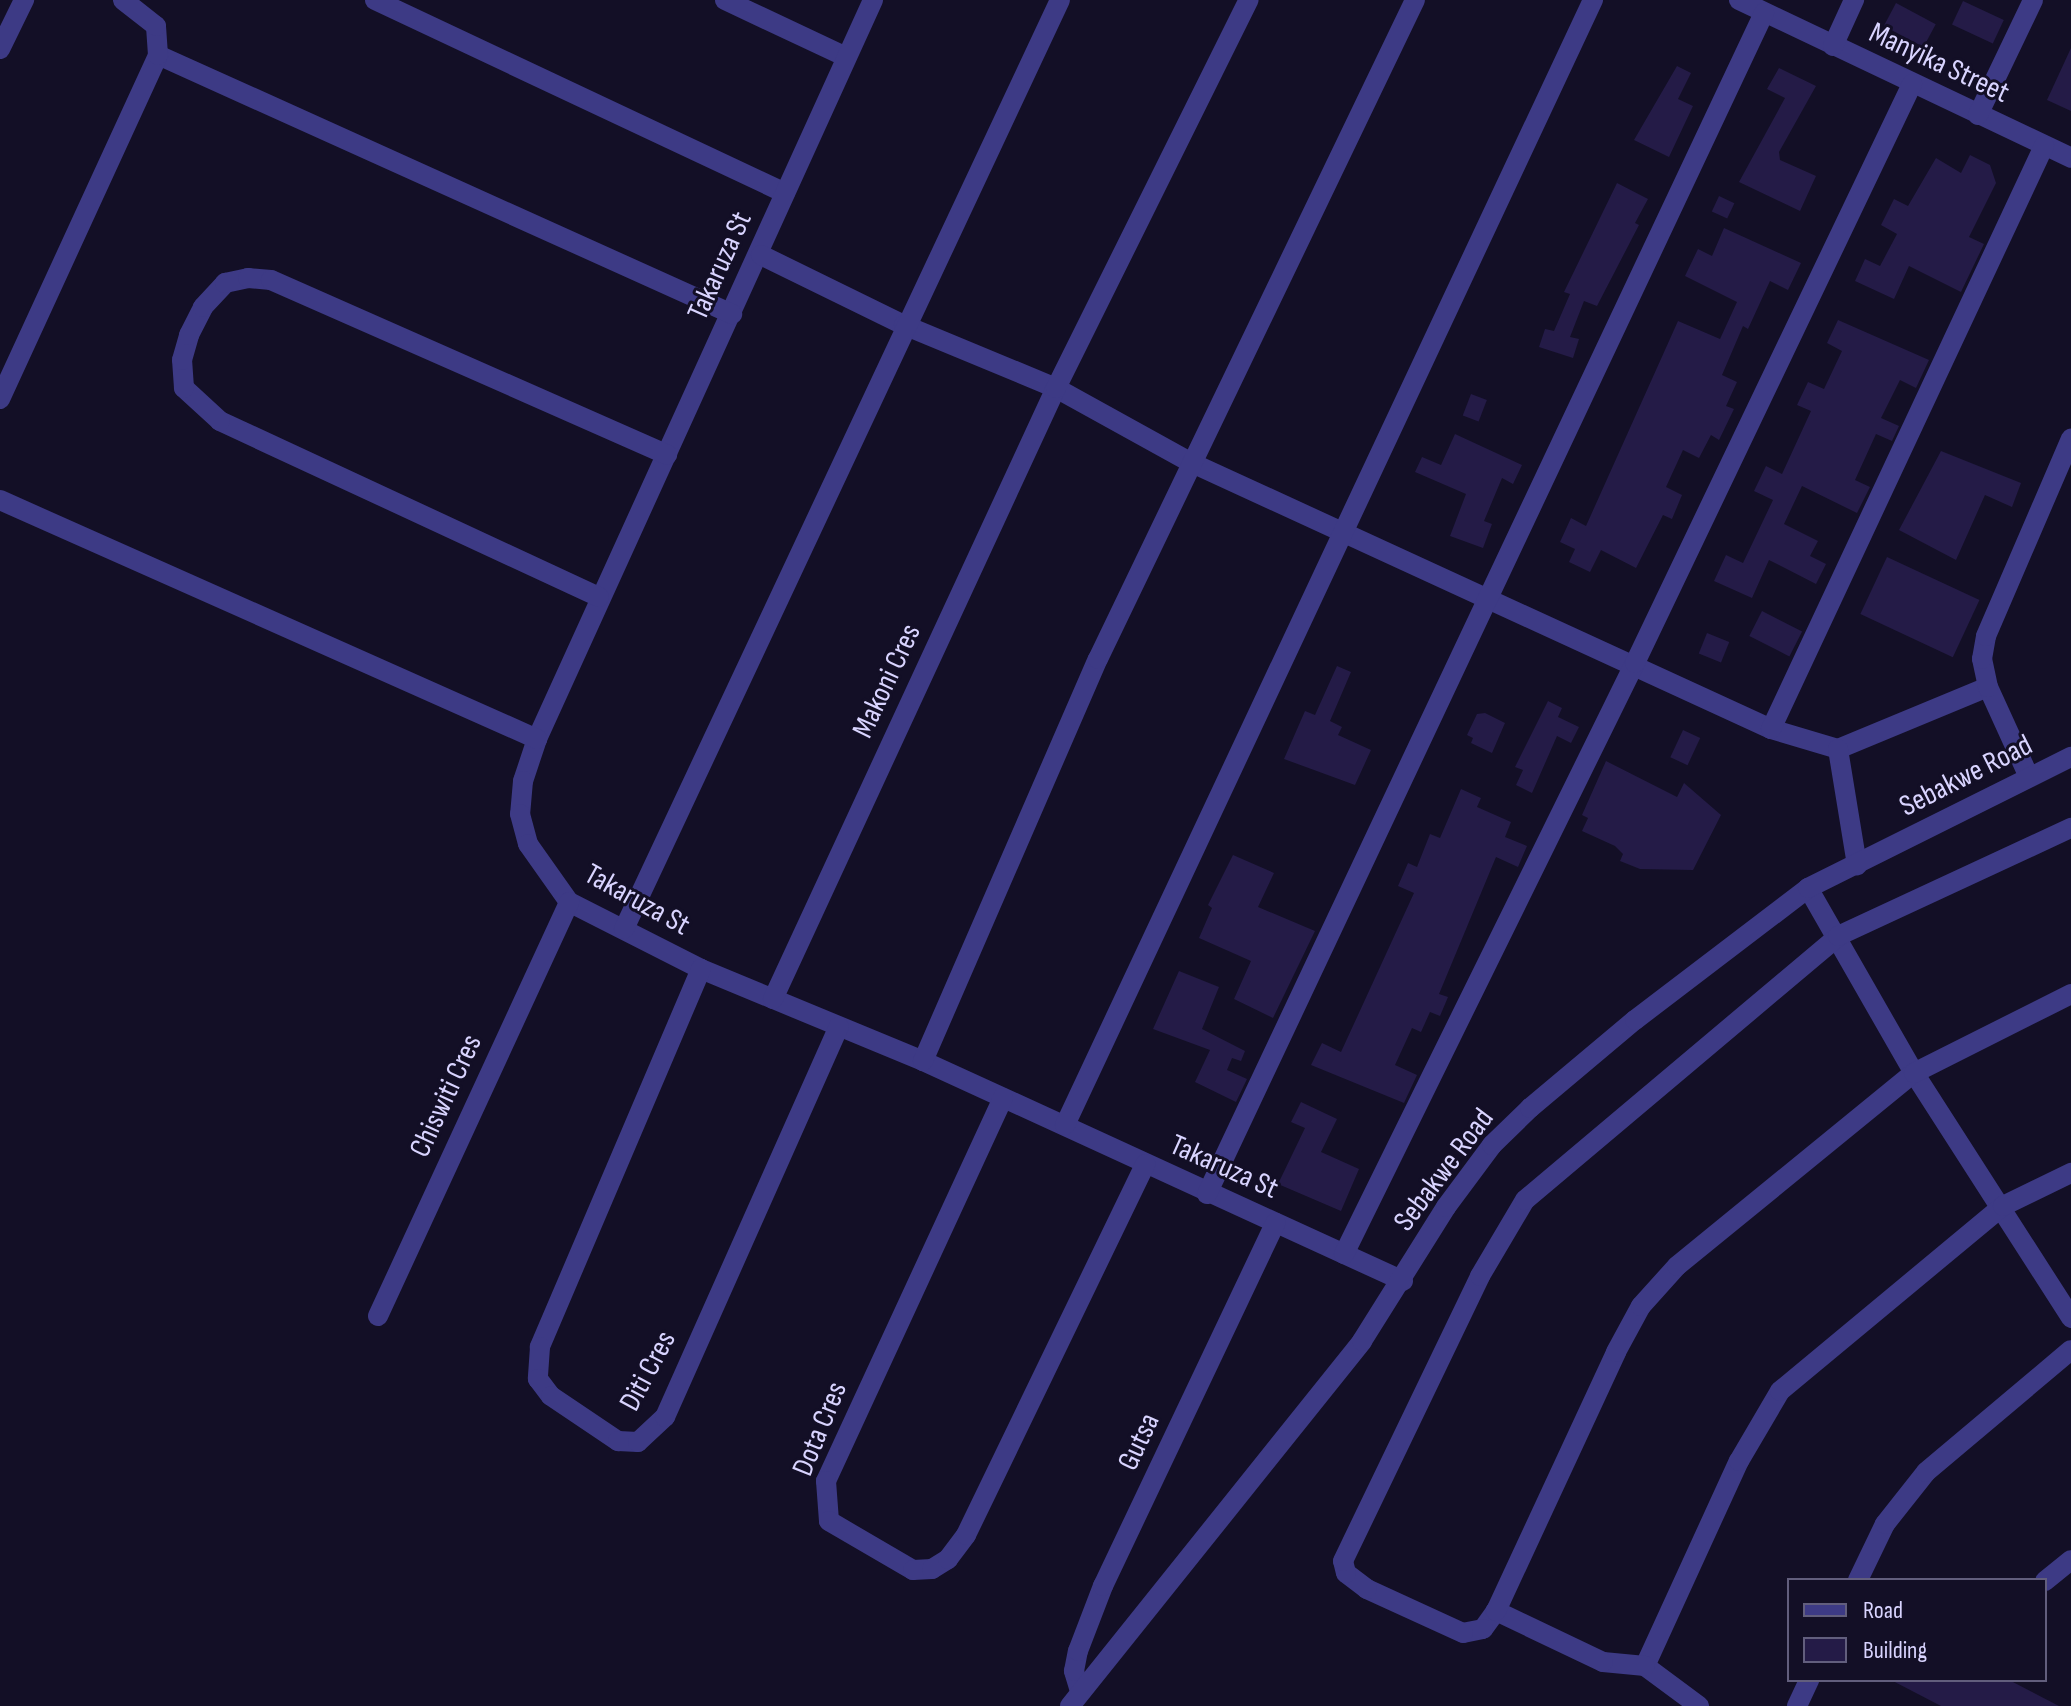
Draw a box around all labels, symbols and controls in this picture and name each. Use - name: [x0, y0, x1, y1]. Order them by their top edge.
- street label: Manyika Street: [1863, 15, 2015, 111]
- street label: Takaruza St: [680, 206, 760, 326]
- street label: Makoni Cres: [845, 618, 929, 744]
- street label: Sebakwe Road: [1894, 727, 2038, 825]
- street label: Takaruza St: [578, 856, 696, 944]
- street label: Chiswiti Cres: [402, 1029, 490, 1163]
- street label: Sebakwe Road: [1386, 1102, 1502, 1238]
- street label: Takaruza St: [1164, 1127, 1284, 1207]
- street label: Diti Cres: [612, 1325, 684, 1417]
- street label: Dota Cres: [785, 1377, 855, 1481]
- street label: Gutsa: [1110, 1408, 1168, 1476]
- legend: [1787, 1578, 2047, 1682]
- text: Road: [1863, 1596, 1903, 1625]
- text: Building: [1863, 1636, 1927, 1665]

